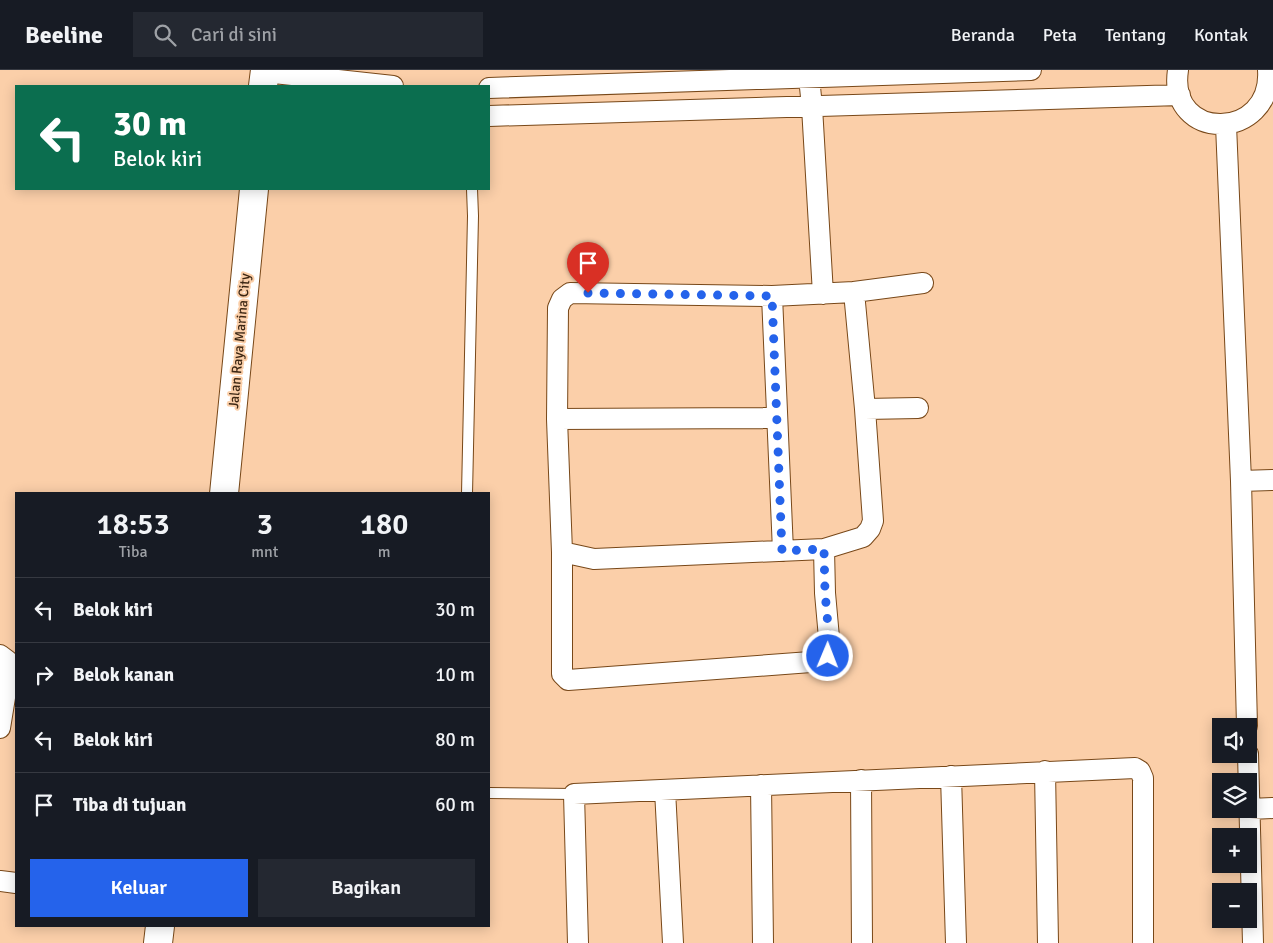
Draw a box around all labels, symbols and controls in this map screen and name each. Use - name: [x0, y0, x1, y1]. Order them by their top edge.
- search box: [133, 12, 483, 57]
- text: Beeline: [25, 20, 103, 50]
- icon: search: [151, 21, 179, 49]
- text: Cari di sini: [191, 23, 277, 47]
- text: Beranda: [951, 24, 1015, 46]
- text: Peta: [1043, 24, 1077, 46]
- text: Tentang: [1105, 24, 1166, 46]
- text: Kontak: [1194, 24, 1248, 46]
- text: 30 m: [113, 102, 187, 145]
- icon: left: [30, 105, 95, 170]
- text: Belok kiri: [113, 145, 202, 172]
- pin: [567, 242, 609, 293]
- icon: arrive: [574, 249, 602, 277]
- street label: Jalan Raya Marina City: [225, 272, 254, 409]
- text: 18:53: [97, 506, 170, 543]
- text: 3: [257, 506, 273, 543]
- text: 180: [360, 506, 408, 543]
- text: Tiba: [119, 542, 148, 562]
- text: mnt: [251, 542, 278, 562]
- text: m: [378, 542, 391, 562]
- icon: left: [30, 596, 58, 624]
- text: Belok kiri: [73, 598, 153, 622]
- text: 30 m: [435, 598, 475, 622]
- position arrow: [801, 629, 853, 681]
- icon: right: [30, 661, 58, 689]
- text: Belok kanan: [73, 663, 174, 687]
- text: 10 m: [435, 663, 475, 687]
- map controls: [1212, 718, 1257, 928]
- button: sound: [1212, 718, 1257, 763]
- icon: left: [30, 726, 58, 754]
- text: Belok kiri: [73, 728, 153, 752]
- text: 80 m: [435, 728, 475, 752]
- button: layers: [1212, 773, 1257, 818]
- icon: arrive: [30, 791, 58, 819]
- text: Tiba di tujuan: [73, 793, 186, 817]
- text: 60 m: [435, 793, 475, 817]
- button: +: [1212, 828, 1257, 873]
- button: Keluar: [30, 859, 248, 917]
- button: Bagikan: [258, 859, 475, 917]
- button: −: [1212, 883, 1257, 928]

